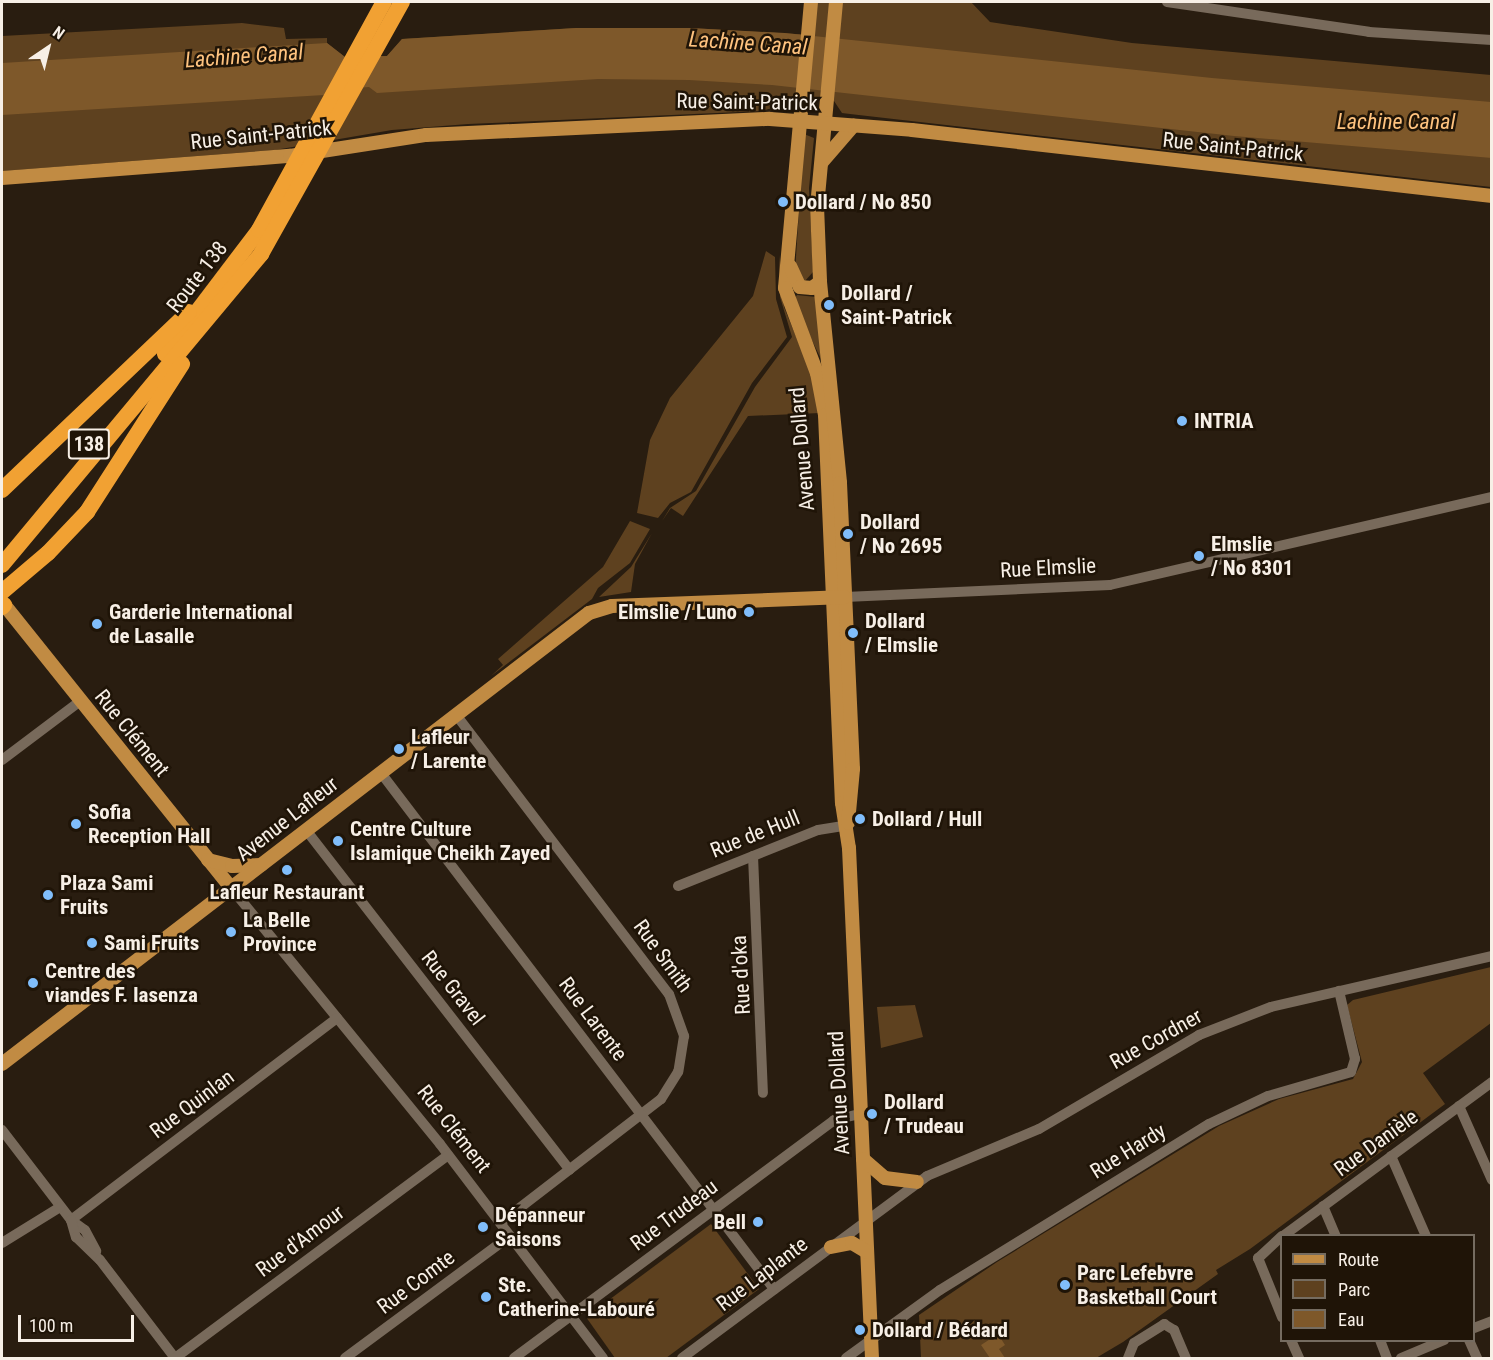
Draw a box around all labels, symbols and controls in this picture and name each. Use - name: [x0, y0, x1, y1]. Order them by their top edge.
- north arrow: [18, 18, 78, 78]
- text: N: [49, 22, 68, 43]
- water label: Lachine Canal: [688, 26, 808, 60]
- water label: Lachine Canal: [184, 39, 304, 73]
- street label: Rue Saint-Patrick: [676, 88, 818, 116]
- water label: Lachine Canal: [1337, 109, 1455, 135]
- street label: Rue Saint-Patrick: [189, 115, 333, 155]
- street label: Rue Saint-Patrick: [1161, 127, 1305, 167]
- place label: Dollard / No 850: [795, 189, 932, 215]
- marker: Dollard / No 850: [776, 195, 790, 209]
- street label: Route 138: [161, 236, 233, 318]
- place label: Dollard / Saint-Patrick: [841, 280, 952, 330]
- marker: Dollard / Saint-Patrick: [822, 298, 836, 312]
- street label: Avenue Dollard: [784, 386, 820, 512]
- place label: INTRIA: [1194, 408, 1254, 434]
- marker: INTRIA: [1175, 414, 1189, 428]
- road number: 138: [66, 427, 112, 461]
- place label: Dollard / No 2695: [860, 509, 942, 559]
- marker: Dollard / No 2695: [841, 527, 855, 541]
- place label: Elmslie / No 8301: [1211, 531, 1293, 581]
- marker: Elmslie / No 8301: [1192, 549, 1206, 563]
- street label: Rue Elmslie: [999, 553, 1097, 583]
- place label: Garderie International de Lasalle: [109, 599, 293, 649]
- place label: Elmslie / Luno: [618, 599, 737, 625]
- marker: Elmslie / Luno: [742, 605, 756, 619]
- place label: Dollard / Elmslie: [865, 608, 938, 658]
- marker: Garderie International de Lasalle: [90, 617, 104, 631]
- marker: Dollard / Elmslie: [846, 626, 860, 640]
- street label: Rue Clément: [89, 684, 175, 782]
- place label: Lafleur / Larente: [411, 724, 486, 774]
- marker: Lafleur / Larente: [392, 742, 406, 756]
- street label: Avenue Lafleur: [231, 771, 343, 867]
- place label: Sofia Reception Hall: [88, 799, 210, 849]
- street label: Rue de Hull: [707, 805, 803, 863]
- place label: Dollard / Hull: [872, 806, 982, 832]
- marker: Dollard / Hull: [853, 812, 867, 826]
- place label: Centre Culture Islamique Cheikh Zayed: [350, 816, 550, 866]
- marker: Sofia Reception Hall: [69, 817, 83, 831]
- marker: Centre Culture Islamique Cheikh Zayed: [331, 834, 345, 848]
- marker: Lafleur Restaurant: [280, 863, 294, 877]
- place label: Plaza Sami Fruits: [60, 870, 153, 920]
- place label: Lafleur Restaurant: [210, 879, 364, 905]
- marker: Plaza Sami Fruits: [41, 888, 55, 902]
- place label: La Belle Province: [243, 907, 317, 957]
- street label: Rue Smith: [628, 915, 698, 997]
- marker: La Belle Province: [224, 925, 238, 939]
- place label: Sami Fruits: [104, 930, 199, 956]
- street label: Rue d'oka: [726, 935, 756, 1015]
- marker: Sami Fruits: [85, 936, 99, 950]
- street label: Rue Gravel: [416, 946, 490, 1030]
- place label: Centre des viandes F. Iasenza: [45, 958, 198, 1008]
- street label: Rue Larente: [553, 972, 633, 1066]
- marker: Centre des viandes F. Iasenza: [26, 976, 40, 990]
- street label: Rue Cordner: [1106, 1003, 1206, 1075]
- street label: Avenue Dollard: [823, 1030, 855, 1156]
- street label: Rue Quinlan: [145, 1064, 239, 1144]
- street label: Rue Clément: [412, 1080, 496, 1178]
- place label: Dollard / Trudeau: [884, 1089, 964, 1139]
- street label: Rue Danièle: [1329, 1104, 1423, 1182]
- marker: Dollard / Trudeau: [865, 1107, 879, 1121]
- street label: Rue Hardy: [1086, 1118, 1170, 1184]
- street label: Rue Trudeau: [625, 1174, 723, 1256]
- street label: Rue d'Amour: [251, 1200, 349, 1282]
- place label: Dépanneur Saisons: [495, 1202, 585, 1252]
- place label: Bell: [714, 1209, 746, 1235]
- marker: Bell: [751, 1215, 765, 1229]
- marker: Dépanneur Saisons: [476, 1220, 490, 1234]
- street label: Rue Laplante: [712, 1232, 812, 1316]
- legend: [1280, 1234, 1475, 1342]
- street label: Rue Comte: [372, 1245, 460, 1319]
- text: Route: [1338, 1249, 1379, 1270]
- place label: Parc Lefebvre Basketball Court: [1077, 1260, 1217, 1310]
- place label: Ste. Catherine-Labouré: [498, 1272, 655, 1322]
- marker: Parc Lefebvre Basketball Court: [1058, 1278, 1072, 1292]
- text: Parc: [1338, 1279, 1370, 1300]
- marker: Ste. Catherine-Labouré: [479, 1290, 493, 1304]
- scale bar: [21, 1303, 136, 1341]
- text: Eau: [1338, 1309, 1364, 1330]
- text: 100 m: [29, 1315, 73, 1336]
- place label: Dollard / Bédard: [872, 1317, 1008, 1343]
- marker: Dollard / Bédard: [853, 1323, 867, 1337]

